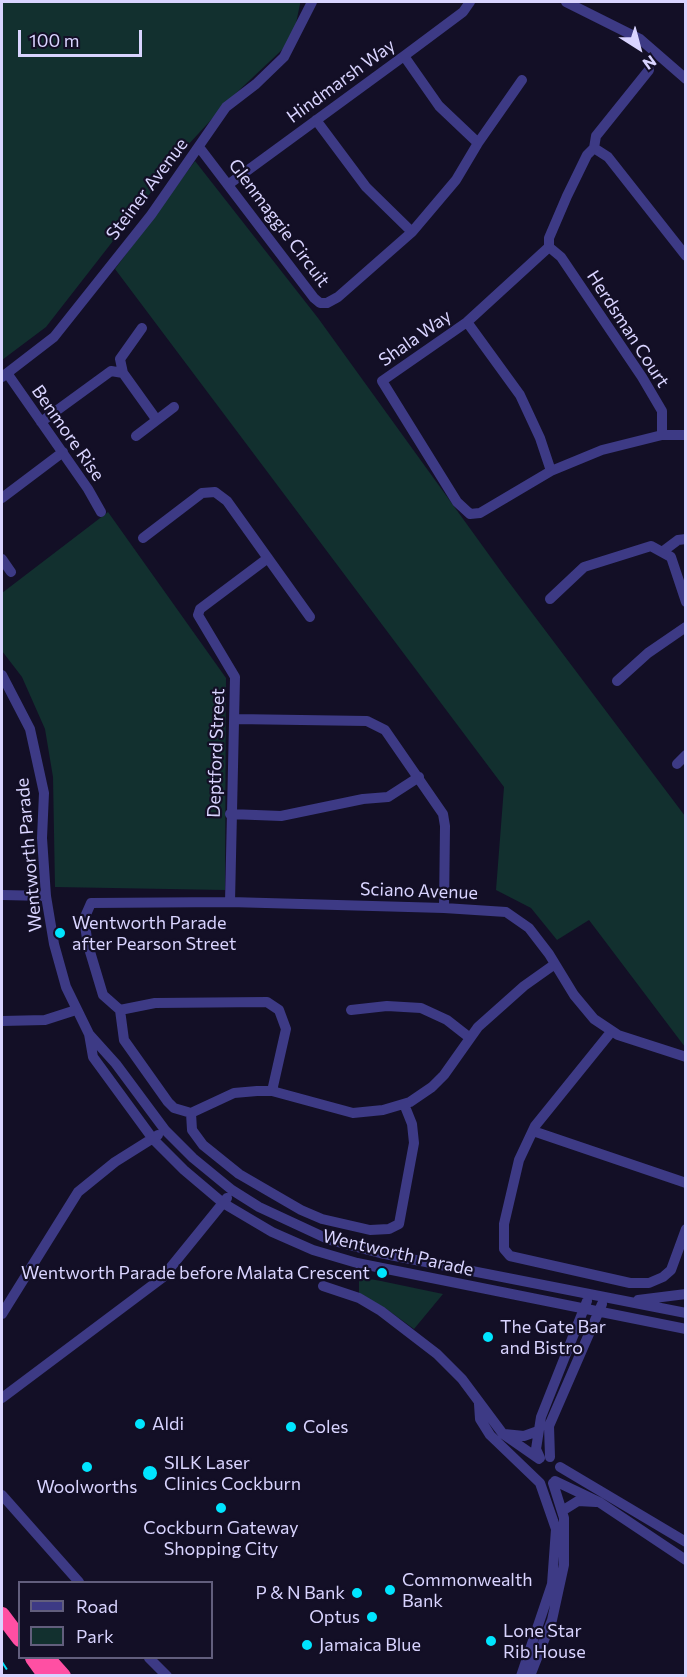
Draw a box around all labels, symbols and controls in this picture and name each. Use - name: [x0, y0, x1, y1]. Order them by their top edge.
- scale bar: [21, 18, 146, 56]
- north arrow: [609, 18, 669, 78]
- text: 100 m: [29, 29, 79, 51]
- street label: Hindmarsh Way: [283, 34, 399, 128]
- text: N: [639, 52, 660, 74]
- street label: Steiner Avenue: [102, 134, 192, 244]
- street label: Glenmaggie Circuit: [224, 155, 334, 291]
- street label: Herdsman Court: [582, 266, 674, 392]
- street label: Shala Way: [375, 305, 455, 371]
- street label: Benmore Rise: [27, 381, 109, 485]
- street label: Deptford Street: [203, 688, 229, 818]
- street label: Wentworth Parade: [12, 777, 46, 933]
- street label: Sciano Avenue: [360, 878, 478, 904]
- place label: Wentworth Parade after Pearson Street: [72, 912, 236, 954]
- marker: Wentworth Parade after Pearson Street: [53, 926, 67, 940]
- street label: Wentworth Parade: [320, 1225, 476, 1281]
- place label: Wentworth Parade before Malata Crescent: [21, 1262, 370, 1284]
- marker: Wentworth Parade before Malata Crescent: [375, 1266, 389, 1280]
- place label: The Gate Bar and Bistro: [500, 1316, 606, 1358]
- marker: The Gate Bar and Bistro: [481, 1330, 495, 1344]
- place label: Aldi: [152, 1413, 184, 1435]
- place label: Coles: [303, 1416, 348, 1438]
- marker: Aldi: [133, 1417, 147, 1431]
- marker: Coles: [284, 1420, 298, 1434]
- place label: SILK Laser Clinics Cockburn: [164, 1452, 301, 1494]
- marker: Woolworths: [80, 1460, 94, 1474]
- marker: SILK Laser Clinics Cockburn: [141, 1464, 159, 1482]
- place label: Woolworths: [36, 1476, 138, 1498]
- marker: Cockburn Gateway Shopping City: [214, 1501, 228, 1515]
- place label: Cockburn Gateway Shopping City: [143, 1517, 299, 1559]
- place label: Commonwealth Bank: [402, 1569, 533, 1612]
- legend: [18, 1581, 213, 1659]
- place label: P & N Bank: [255, 1582, 345, 1604]
- marker: Commonwealth Bank: [383, 1583, 397, 1597]
- marker: P & N Bank: [350, 1586, 364, 1600]
- text: Road: [76, 1595, 118, 1617]
- place label: Optus: [309, 1606, 360, 1628]
- marker: Optus: [365, 1610, 379, 1624]
- place label: Lone Star Rib House: [503, 1620, 586, 1662]
- text: Park: [76, 1625, 114, 1647]
- place label: Jamaica Blue: [319, 1634, 421, 1656]
- marker: Lone Star Rib House: [484, 1634, 498, 1648]
- marker: Jamaica Blue: [300, 1638, 314, 1652]

